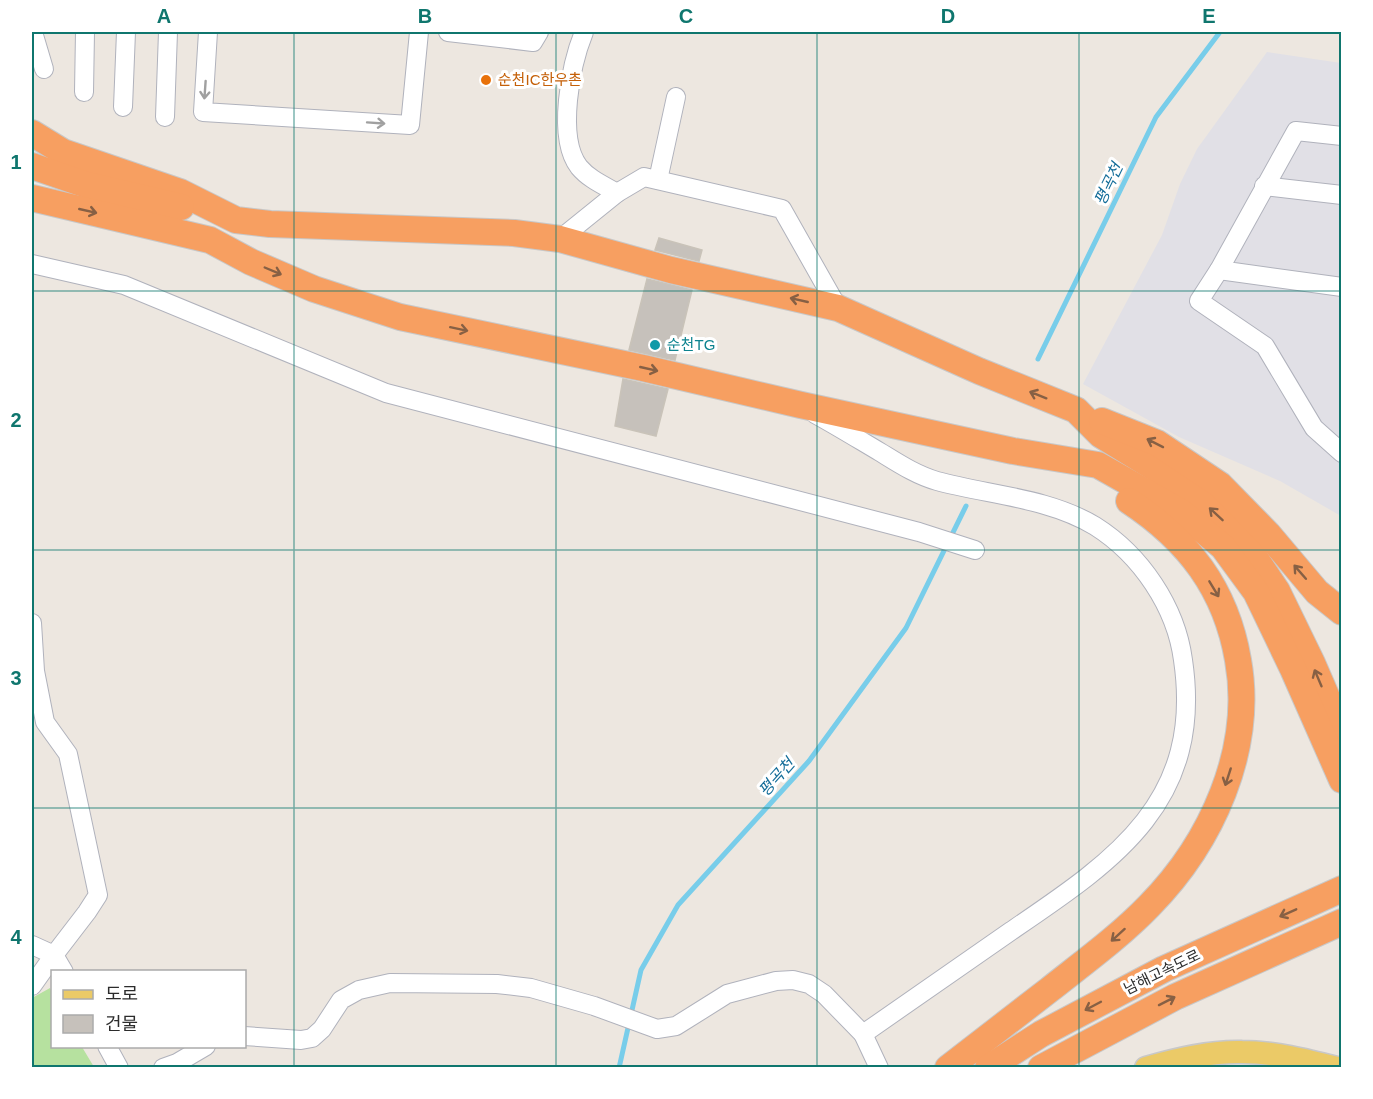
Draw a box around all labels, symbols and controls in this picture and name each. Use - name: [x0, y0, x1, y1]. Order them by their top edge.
- text: A: [157, 5, 171, 27]
- text: B: [418, 5, 432, 27]
- text: C: [679, 5, 693, 27]
- text: D: [941, 5, 955, 27]
- text: E: [1202, 5, 1216, 27]
- place label: 순천IC한우촌: [498, 71, 582, 88]
- marker: 순천IC한우촌: [479, 73, 493, 87]
- one-way arrow: [199, 79, 210, 99]
- one-way arrow: [365, 117, 385, 128]
- text: 1: [10, 151, 22, 173]
- water label: 평곡천: [1091, 159, 1127, 208]
- one-way arrow: [79, 206, 98, 218]
- one-way arrow: [263, 266, 282, 277]
- one-way arrow: [790, 293, 809, 305]
- one-way arrow: [448, 324, 468, 335]
- place label: 순천TG: [667, 336, 715, 353]
- marker: 순천TG: [648, 338, 662, 352]
- one-way arrow: [640, 364, 659, 376]
- one-way arrow: [1030, 389, 1048, 400]
- text: 2: [10, 409, 22, 431]
- one-way arrow: [1147, 437, 1165, 448]
- one-way arrow: [1209, 507, 1224, 521]
- one-way arrow: [1293, 565, 1307, 580]
- one-way arrow: [1209, 580, 1221, 597]
- text: 3: [10, 667, 22, 689]
- one-way arrow: [1312, 669, 1323, 688]
- water label: 평곡천: [755, 754, 799, 799]
- one-way arrow: [1222, 767, 1233, 786]
- one-way arrow: [1280, 908, 1298, 920]
- text: 4: [10, 926, 22, 948]
- one-way arrow: [1110, 928, 1125, 942]
- street label: 남해고속도로: [1121, 946, 1203, 997]
- legend: [51, 970, 246, 1048]
- text: 도로: [105, 984, 138, 1004]
- one-way arrow: [1158, 995, 1175, 1007]
- one-way arrow: [1085, 1001, 1103, 1013]
- text: 건물: [105, 1014, 138, 1034]

